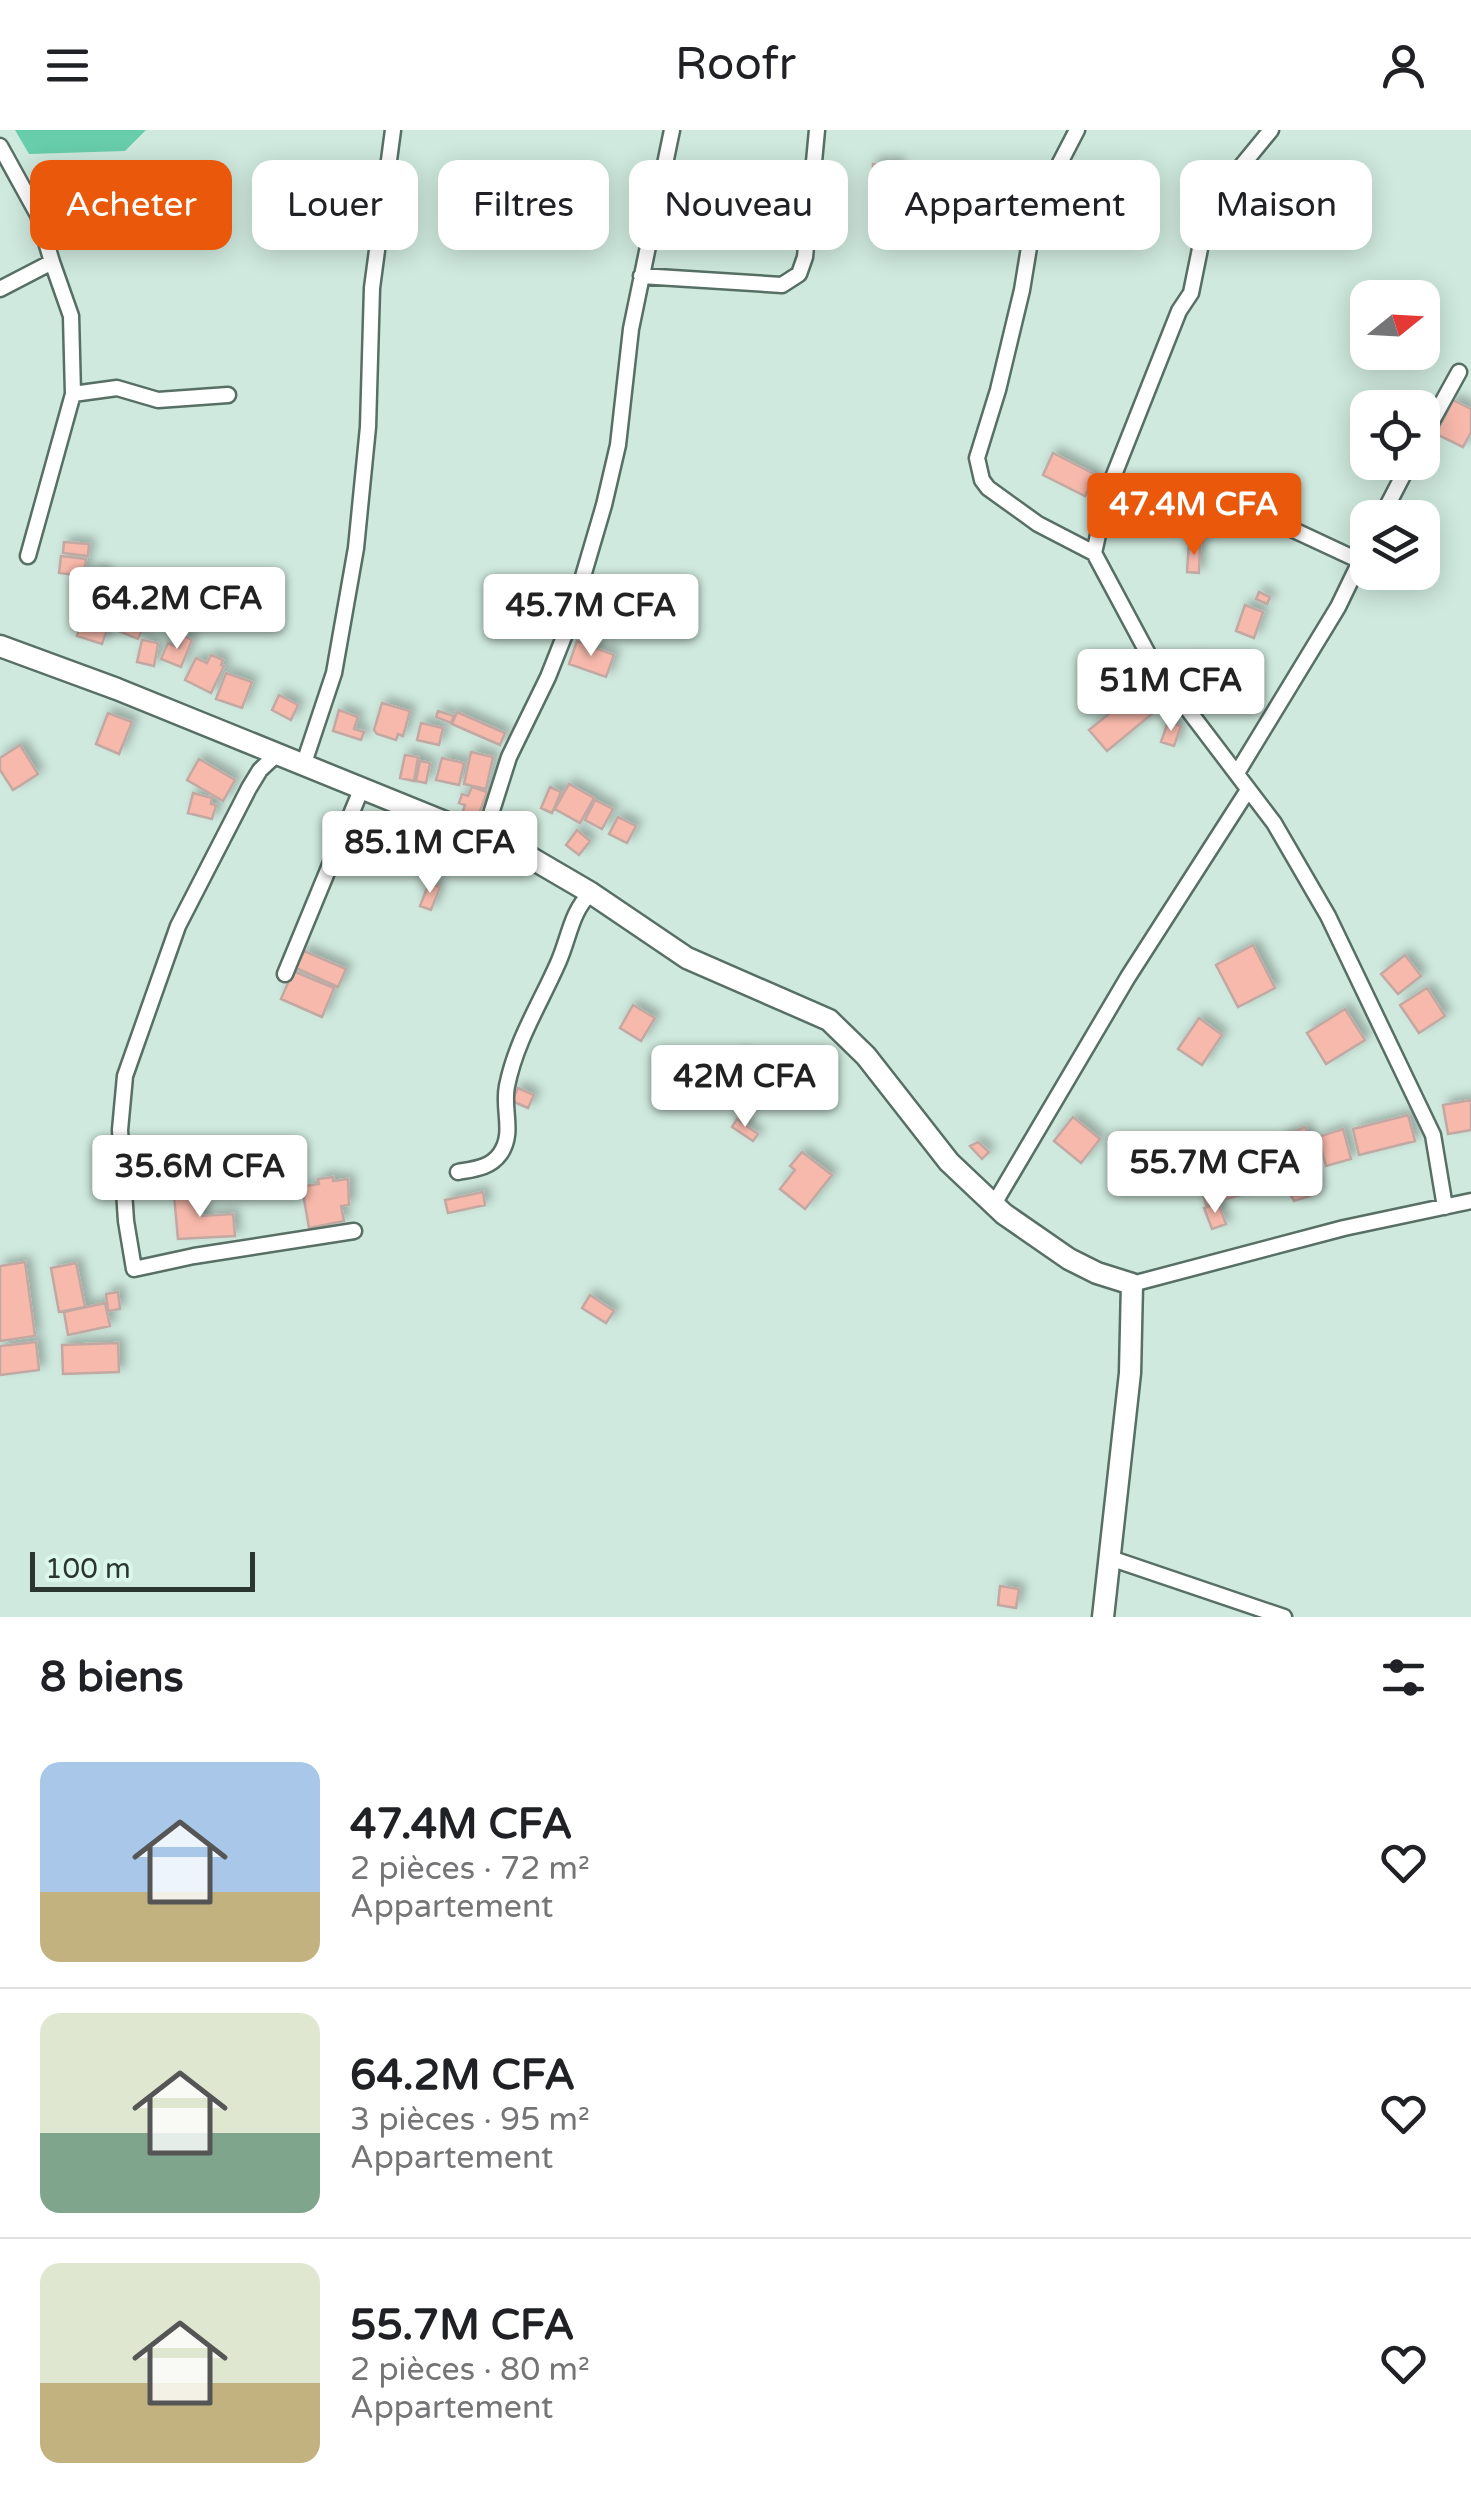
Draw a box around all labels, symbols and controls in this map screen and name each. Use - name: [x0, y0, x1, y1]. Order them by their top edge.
- icon: menu: [40, 38, 95, 93]
- text: Roofr: [675, 38, 796, 92]
- icon: person: [1376, 38, 1431, 93]
- chip: Acheter: [30, 160, 232, 250]
- chip: Louer: [252, 160, 418, 250]
- chip: Filtres: [438, 160, 609, 250]
- chip: Nouveau: [629, 160, 848, 250]
- chip: Appartement: [868, 160, 1160, 250]
- chip: Maison: [1180, 160, 1372, 250]
- north arrow: [1350, 280, 1440, 370]
- map controls: [1350, 280, 1440, 590]
- button: locate: [1350, 390, 1440, 480]
- pin: 47.4M CFA: [1080, 473, 1308, 558]
- text: 47.4M CFA: [1109, 486, 1279, 524]
- button: layers: [1350, 500, 1440, 590]
- pin: 64.2M CFA: [63, 567, 291, 652]
- pin: 45.7M CFA: [477, 574, 705, 659]
- text: 64.2M CFA: [91, 580, 263, 618]
- text: 45.7M CFA: [505, 587, 677, 625]
- pin: 51M CFA: [1079, 649, 1263, 734]
- text: 51M CFA: [1099, 662, 1243, 700]
- pin: 85.1M CFA: [316, 811, 544, 896]
- text: 85.1M CFA: [344, 824, 516, 862]
- pin: 42M CFA: [653, 1045, 837, 1130]
- text: 42M CFA: [673, 1058, 817, 1096]
- pin: 55.7M CFA: [1101, 1131, 1329, 1216]
- pin: 35.6M CFA: [86, 1135, 314, 1220]
- text: 55.7M CFA: [1129, 1144, 1301, 1182]
- text: 35.6M CFA: [114, 1148, 286, 1186]
- scale bar: [30, 1547, 255, 1592]
- text: 100 m: [45, 1552, 131, 1586]
- icon: filters: [1376, 1650, 1431, 1705]
- text: 8 biens: [40, 1652, 184, 1703]
- text: 47.4M CFA: [350, 1799, 572, 1850]
- icon: home: [120, 1802, 240, 1922]
- icon: heart: [1376, 1835, 1431, 1890]
- text: 2 pièces · 72 m²: [350, 1850, 590, 1888]
- text: Appartement: [350, 1888, 553, 1926]
- text: 64.2M CFA: [350, 2050, 575, 2101]
- icon: home: [120, 2053, 240, 2173]
- icon: heart: [1376, 2086, 1431, 2141]
- text: 3 pièces · 95 m²: [350, 2101, 590, 2139]
- text: Appartement: [350, 2139, 553, 2177]
- text: 55.7M CFA: [350, 2300, 575, 2351]
- icon: home: [120, 2303, 240, 2423]
- icon: heart: [1376, 2336, 1431, 2391]
- text: 2 pièces · 80 m²: [350, 2351, 590, 2389]
- text: Appartement: [350, 2389, 553, 2427]

